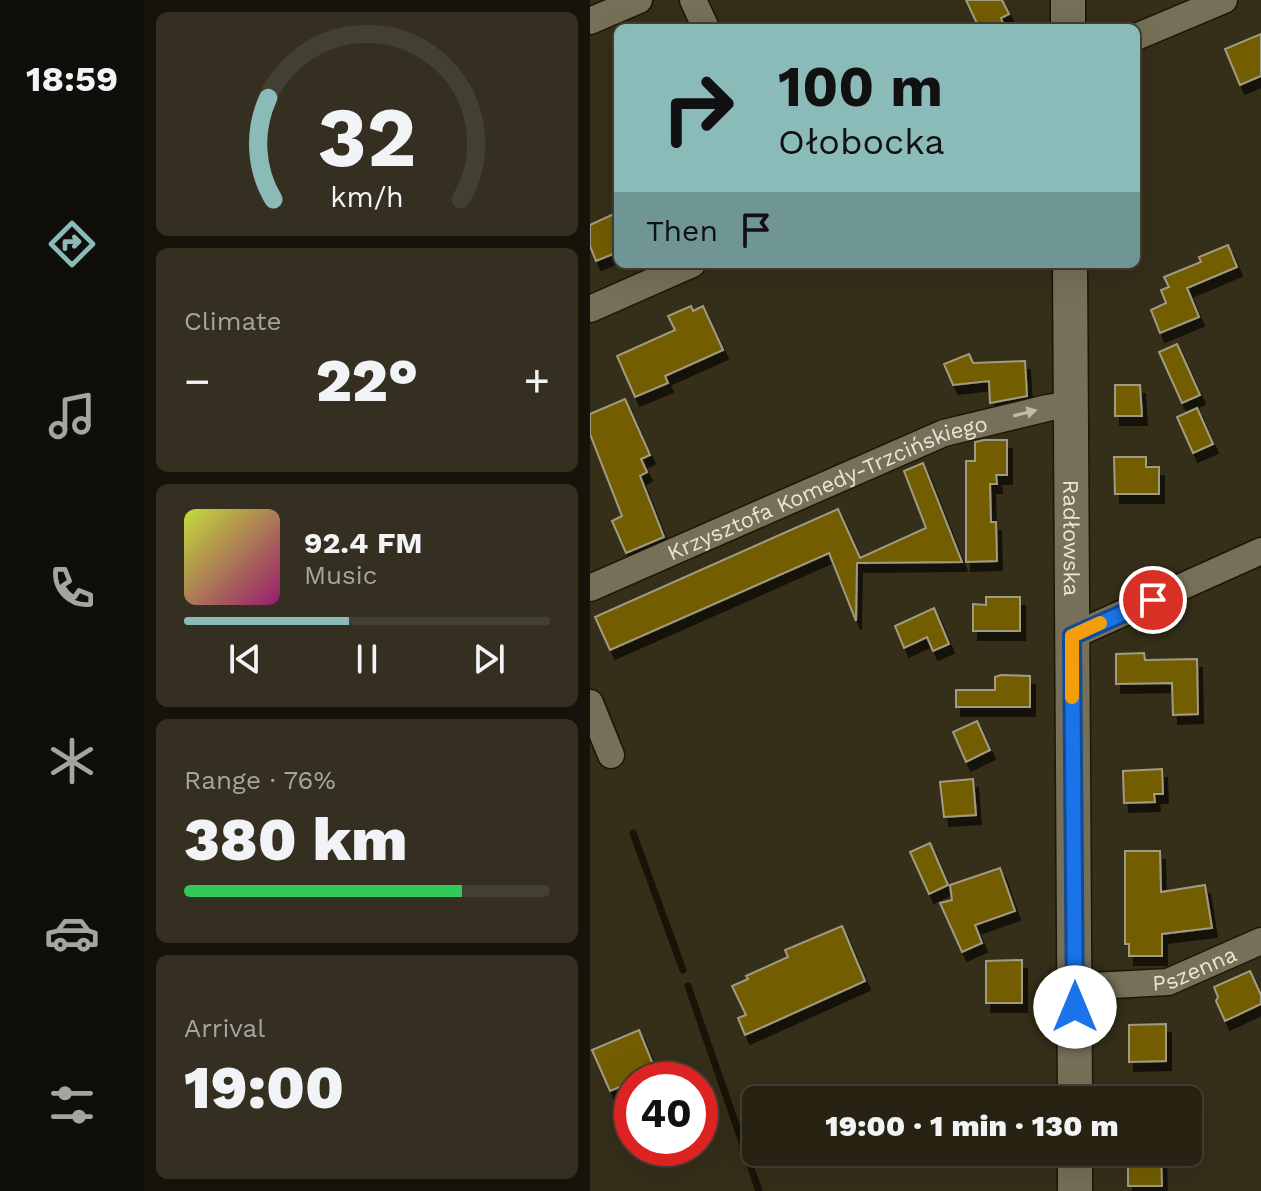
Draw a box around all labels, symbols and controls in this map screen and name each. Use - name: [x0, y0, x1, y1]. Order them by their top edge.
- text: 100 m: [778, 54, 943, 120]
- icon: right: [646, 56, 750, 160]
- text: 18:59: [26, 58, 118, 100]
- text: 32: [318, 88, 416, 185]
- text: Ołobocka: [778, 121, 945, 163]
- text: km/h: [330, 180, 404, 214]
- icon: arrive: [734, 208, 778, 252]
- text: Then: [646, 213, 718, 248]
- icon: directions: [44, 216, 100, 272]
- text: Climate: [184, 306, 282, 336]
- text: 22°: [316, 345, 418, 416]
- text: −: [184, 355, 211, 407]
- text: +: [523, 355, 550, 407]
- icon: music: [44, 388, 100, 444]
- one-way arrow: [1013, 406, 1038, 419]
- street label: Krzysztofa Komedy-Trzcińskiego: [663, 410, 990, 565]
- street label: Radłowska: [1059, 480, 1084, 596]
- text: 92.4 FM: [304, 525, 423, 560]
- icon: phone: [44, 560, 100, 616]
- text: Music: [304, 560, 377, 590]
- pin: [1119, 566, 1187, 634]
- icon: arrive: [1131, 578, 1175, 622]
- icon: previous: [223, 637, 267, 681]
- icon: pause: [345, 637, 389, 681]
- icon: next: [467, 637, 511, 681]
- icon: climate: [44, 733, 100, 789]
- text: Range · 76%: [184, 765, 336, 795]
- text: 380 km: [184, 804, 407, 875]
- icon: car: [44, 905, 100, 961]
- street label: Pszenna: [1152, 941, 1240, 995]
- position arrow: [1033, 965, 1117, 1049]
- text: Arrival: [184, 1013, 265, 1043]
- text: 19:00: [184, 1052, 344, 1123]
- speed limit sign: 40: [614, 1062, 718, 1166]
- icon: filters: [44, 1077, 100, 1133]
- text: 19:00 · 1 min · 130 m: [825, 1108, 1119, 1143]

